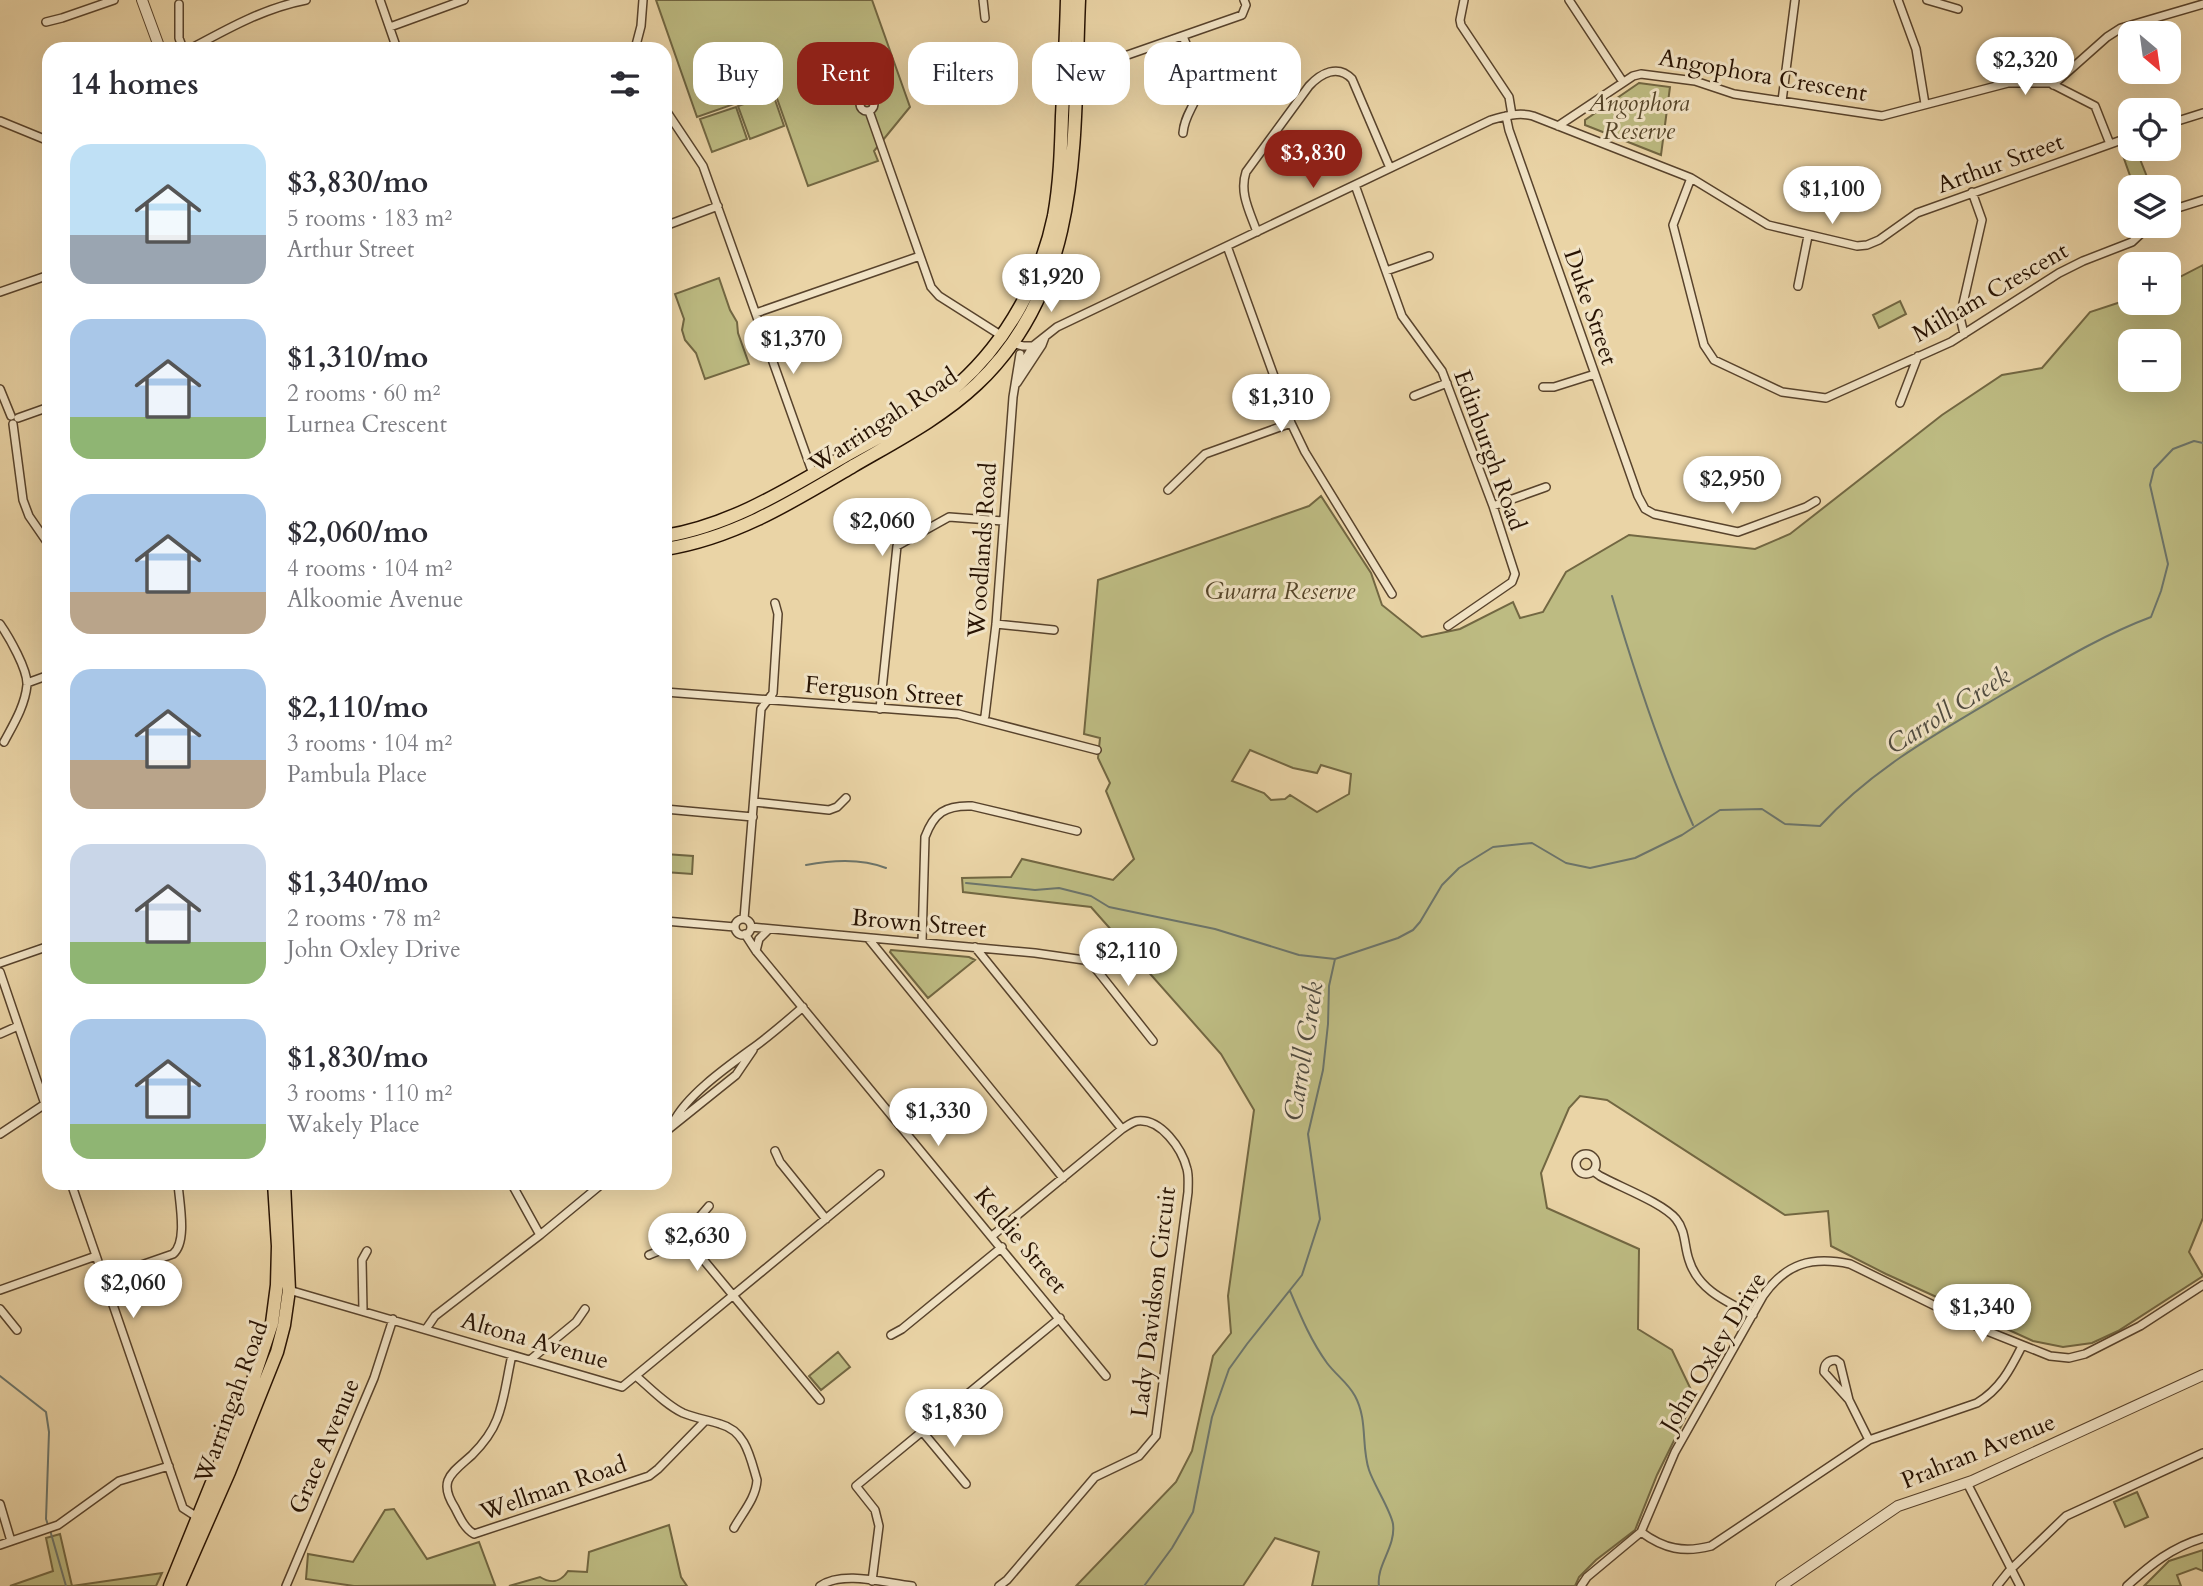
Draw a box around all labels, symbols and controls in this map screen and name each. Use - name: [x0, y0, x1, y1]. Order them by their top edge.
- north arrow: [2118, 21, 2180, 84]
- map controls: [2118, 21, 2181, 392]
- pin: $2,320: [1968, 38, 2082, 97]
- street label: Angophora Crescent: [1656, 41, 1870, 110]
- chip: Buy: [693, 42, 783, 105]
- chip: Rent: [797, 42, 894, 105]
- chip: Filters: [908, 42, 1018, 105]
- chip: New: [1032, 42, 1130, 105]
- chip: Apartment: [1144, 42, 1301, 105]
- text: $2,320: [1992, 44, 2058, 75]
- text: 14 homes: [70, 64, 199, 105]
- icon: filters: [606, 65, 644, 103]
- park label: Angophora Reserve: [1587, 87, 1690, 148]
- button: locate: [2118, 98, 2181, 161]
- street label: Arthur Street: [1932, 125, 2069, 202]
- pin: $3,830: [1256, 130, 1370, 190]
- text: $3,830: [1280, 137, 1346, 168]
- text: $3,830/mo: [287, 162, 428, 203]
- pin: $1,100: [1775, 166, 1889, 226]
- icon: home: [126, 172, 210, 256]
- text: $1,100: [1799, 173, 1865, 204]
- button: layers: [2118, 175, 2181, 238]
- text: 5 rooms · 183 m²: [287, 203, 452, 234]
- text: Arthur Street: [287, 234, 414, 265]
- street label: Milham Crescent: [1906, 234, 2075, 350]
- street label: Duke Street: [1555, 245, 1626, 370]
- button: +: [2118, 252, 2181, 315]
- pin: $1,920: [994, 254, 1108, 314]
- text: $1,920: [1018, 261, 1084, 292]
- pin: $1,370: [736, 316, 850, 376]
- text: $1,370: [760, 323, 826, 354]
- button: −: [2118, 329, 2181, 392]
- text: $1,310/mo: [287, 337, 428, 378]
- icon: home: [126, 347, 210, 431]
- street label: Warringah Road: [802, 360, 964, 481]
- street label: Edinburgh Road: [1445, 365, 1534, 535]
- pin: $1,310: [1224, 374, 1338, 434]
- text: 2 rooms · 60 m²: [287, 378, 440, 409]
- text: $1,310: [1248, 381, 1314, 412]
- text: Lurnea Crescent: [287, 409, 447, 440]
- pin: $2,950: [1675, 456, 1789, 516]
- street label: Woodlands Road: [960, 461, 1005, 640]
- text: $2,950: [1699, 463, 1765, 494]
- pin: $2,060: [825, 498, 939, 558]
- text: $2,060: [849, 505, 915, 536]
- text: $2,060/mo: [287, 512, 428, 553]
- icon: home: [126, 522, 210, 606]
- text: 4 rooms · 104 m²: [287, 553, 452, 584]
- park label: Gwarra Reserve: [1205, 575, 1356, 608]
- text: Alkoomie Avenue: [287, 584, 464, 615]
- water label: Carroll Creek: [1880, 658, 2017, 762]
- street label: Ferguson Street: [803, 668, 965, 715]
- text: $2,110/mo: [287, 687, 428, 728]
- icon: home: [126, 697, 210, 781]
- text: 3 rooms · 104 m²: [287, 728, 452, 759]
- text: Pambula Place: [287, 759, 427, 790]
- text: $1,340/mo: [287, 862, 428, 903]
- icon: home: [126, 872, 210, 956]
- street label: Brown Street: [850, 901, 988, 946]
- text: 2 rooms · 78 m²: [287, 903, 440, 934]
- pin: $2,110: [1071, 928, 1185, 988]
- text: John Oxley Drive: [287, 934, 461, 965]
- text: $2,110: [1095, 935, 1161, 966]
- water label: Carroll Creek: [1275, 979, 1332, 1123]
- text: $1,830/mo: [287, 1037, 428, 1078]
- icon: home: [126, 1047, 210, 1131]
- text: 3 rooms · 110 m²: [287, 1078, 452, 1109]
- pin: $1,330: [881, 1088, 995, 1148]
- text: $1,330: [905, 1095, 971, 1126]
- text: Wakely Place: [287, 1109, 420, 1140]
- street label: Keldie Street: [966, 1180, 1075, 1301]
- street label: Lady Davidson Circuit: [1123, 1185, 1184, 1419]
- pin: $2,630: [640, 1214, 754, 1273]
- text: $2,630: [664, 1220, 730, 1251]
- pin: $2,060: [76, 1260, 190, 1320]
- street label: John Oxley Drive: [1651, 1266, 1774, 1441]
- text: $2,060: [100, 1267, 166, 1298]
- pin: $1,340: [1925, 1284, 2039, 1344]
- text: $1,340: [1949, 1291, 2015, 1322]
- street label: Altona Avenue: [457, 1304, 612, 1377]
- street label: Warringah Road: [186, 1316, 276, 1489]
- street label: Grace Avenue: [281, 1373, 368, 1519]
- pin: $1,830: [897, 1390, 1011, 1449]
- text: $1,830: [921, 1396, 987, 1427]
- street label: Prahran Avenue: [1896, 1406, 2060, 1497]
- street label: Wellman Road: [474, 1448, 631, 1529]

